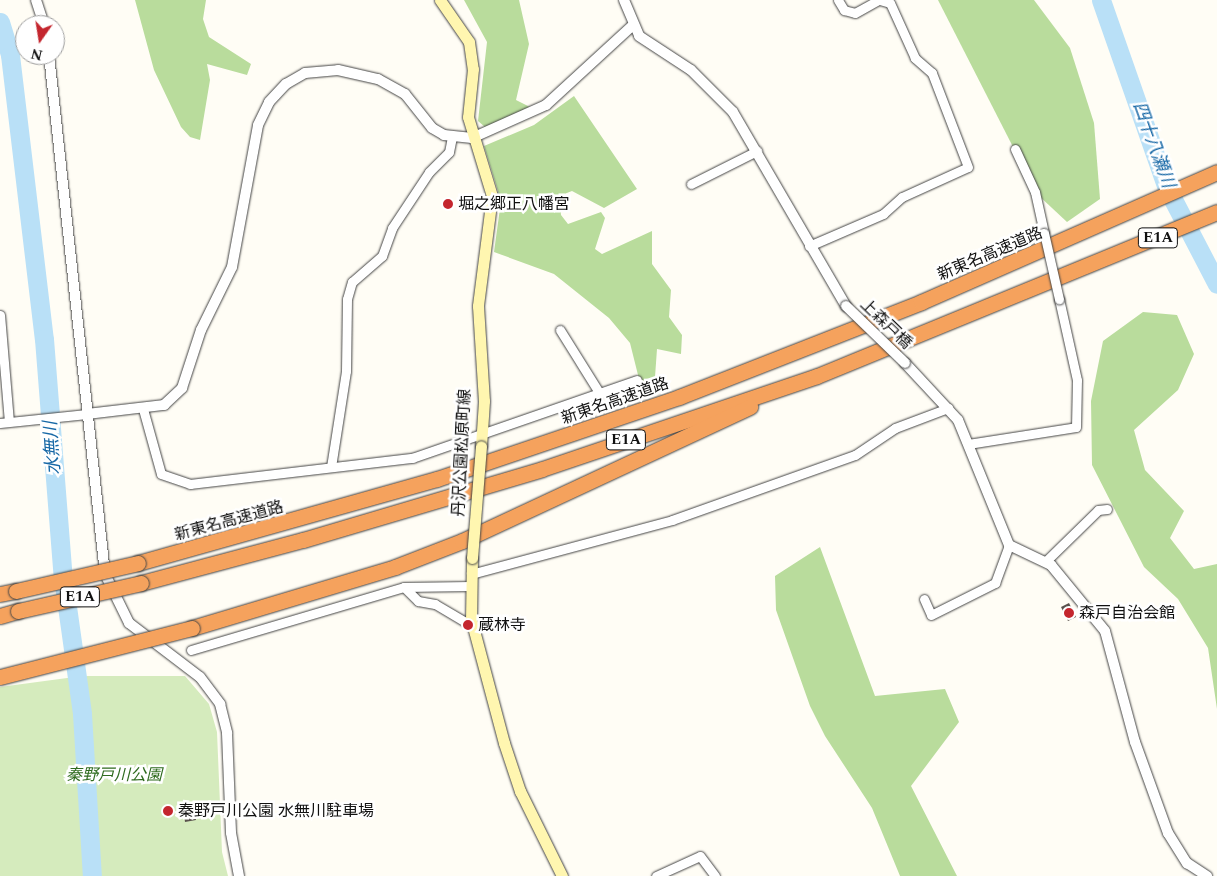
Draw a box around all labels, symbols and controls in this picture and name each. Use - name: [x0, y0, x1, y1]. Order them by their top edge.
- north arrow: [15, 15, 65, 65]
- text: N: [29, 43, 45, 66]
- water label: 四十八瀬川: [1127, 99, 1179, 191]
- place label: 堀之郷正八幡宮: [458, 194, 570, 214]
- marker: 堀之郷正八幡宮: [442, 198, 454, 210]
- street label: 新東名高速道路: [935, 223, 1045, 285]
- road number: E1A: [1137, 226, 1179, 250]
- street label: 上森戸橋: [856, 295, 916, 353]
- street label: 新東名高速道路: [559, 374, 671, 428]
- street label: 丹沢公園松原町線: [449, 389, 475, 517]
- water label: 水無川: [40, 420, 66, 476]
- road number: E1A: [605, 428, 647, 452]
- street label: 新東名高速道路: [172, 497, 286, 545]
- road number: E1A: [59, 584, 101, 610]
- place label: 森戸自治会館: [1079, 603, 1175, 623]
- marker: 森戸自治会館: [1063, 607, 1075, 619]
- place label: 蔵林寺: [478, 615, 526, 635]
- marker: 蔵林寺: [462, 619, 474, 631]
- park label: 秦野戸川公園: [66, 765, 162, 785]
- place label: 秦野戸川公園 水無川駐車場: [178, 801, 374, 821]
- marker: 秦野戸川公園 水無川駐車場: [162, 805, 174, 817]

